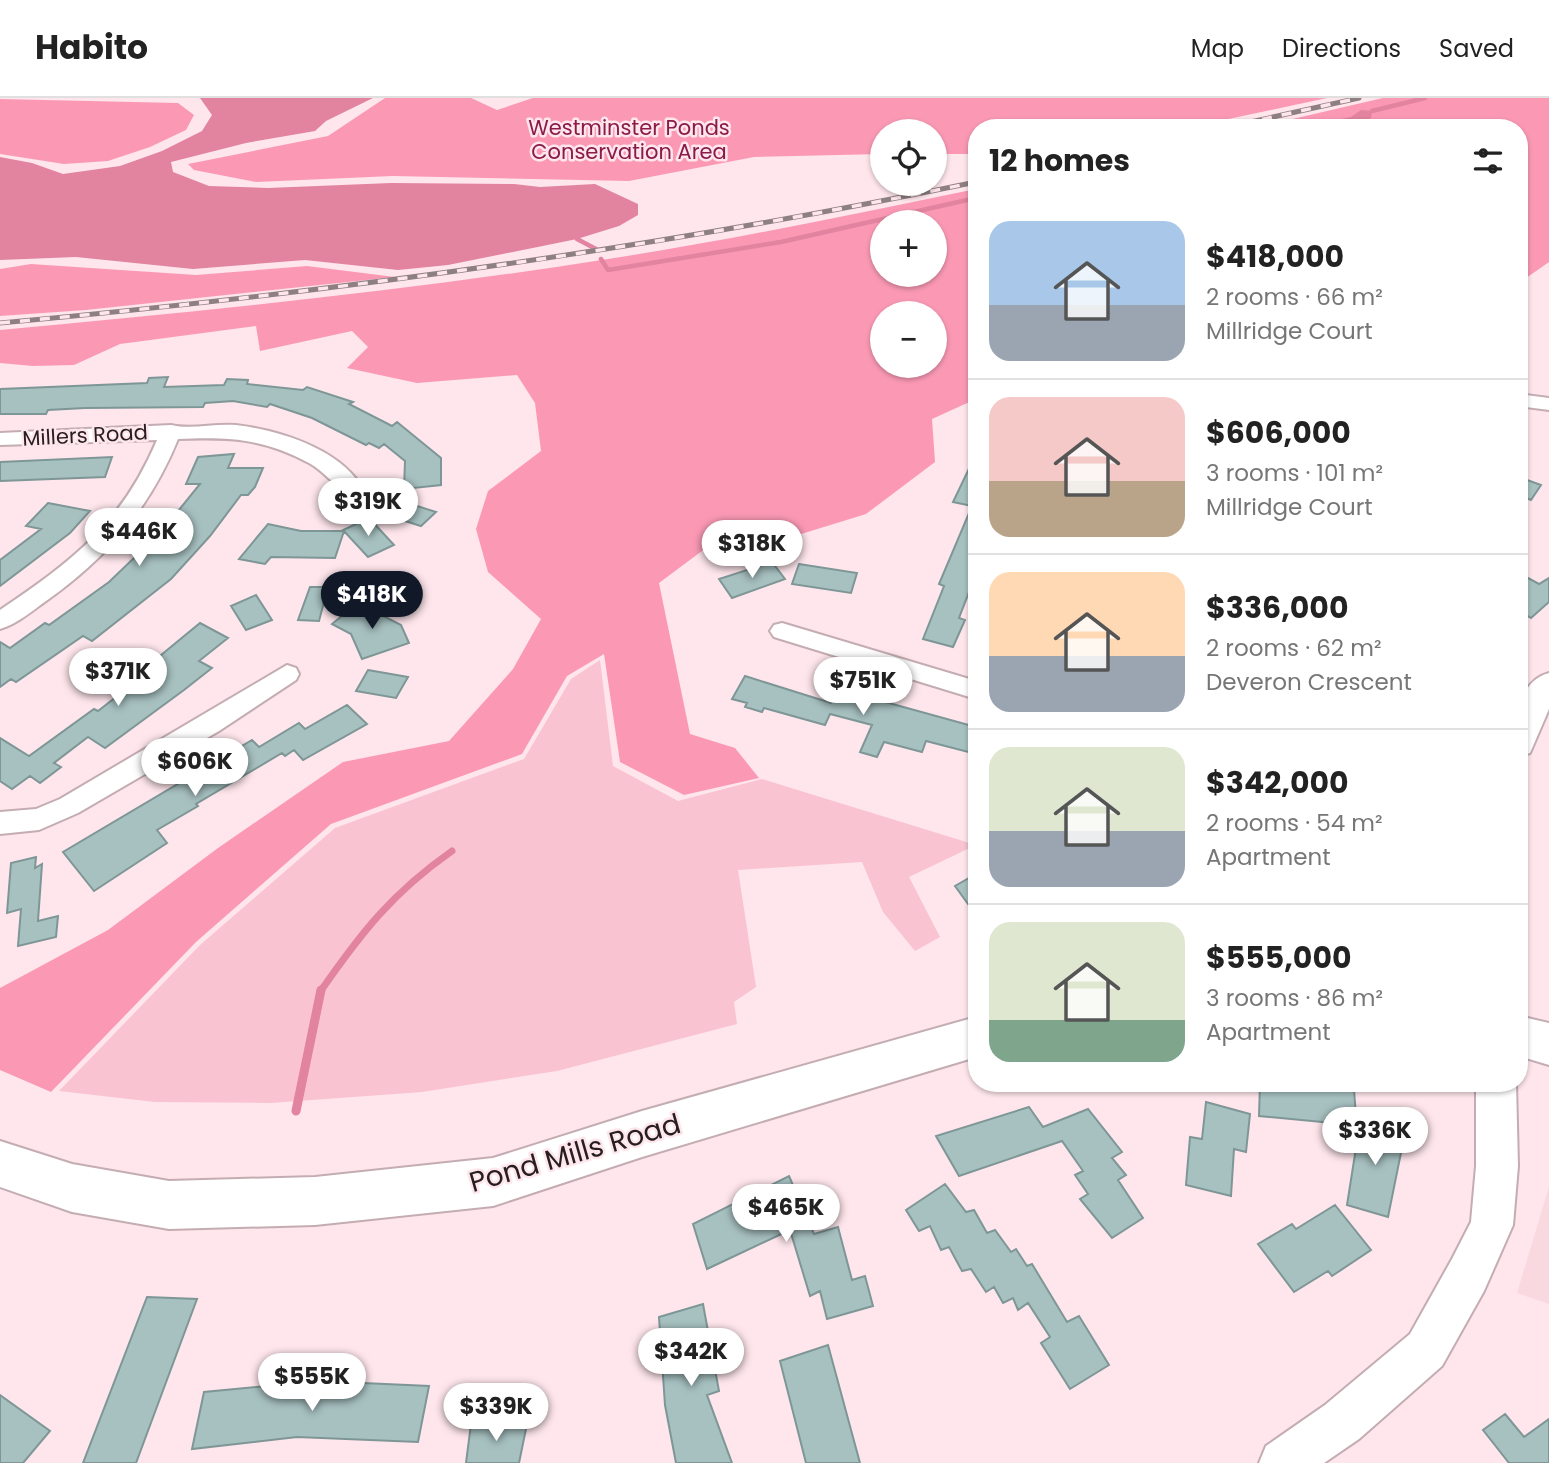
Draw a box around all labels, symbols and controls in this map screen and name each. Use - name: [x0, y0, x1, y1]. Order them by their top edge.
- text: Habito: [35, 24, 148, 71]
- text: Map: [1191, 32, 1244, 65]
- text: Directions: [1282, 32, 1401, 65]
- text: Saved: [1439, 32, 1514, 65]
- park label: Westminster Ponds Conservation Area: [528, 113, 730, 166]
- map controls: [870, 119, 947, 378]
- button: locate: [870, 119, 947, 196]
- text: 12 homes: [989, 139, 1130, 182]
- icon: filters: [1469, 142, 1507, 180]
- button: +: [870, 210, 947, 287]
- text: $418,000: [1206, 235, 1344, 278]
- icon: home: [1045, 249, 1129, 333]
- text: 2 rooms · 66 m²: [1206, 281, 1383, 313]
- button: −: [870, 301, 947, 378]
- text: Millridge Court: [1206, 315, 1373, 347]
- text: $606,000: [1206, 411, 1351, 454]
- street label: Millers Road: [22, 417, 148, 453]
- icon: home: [1045, 425, 1129, 509]
- text: 3 rooms · 101 m²: [1206, 457, 1383, 489]
- pin: $319K: [319, 478, 417, 538]
- text: $319K: [334, 485, 402, 517]
- text: Millridge Court: [1206, 491, 1373, 523]
- pin: $446K: [90, 508, 188, 568]
- text: $446K: [101, 515, 177, 547]
- pin: $318K: [703, 520, 801, 580]
- text: $318K: [718, 527, 786, 559]
- pin: $418K: [323, 572, 421, 631]
- text: $418K: [337, 578, 407, 610]
- text: $336,000: [1206, 586, 1348, 629]
- icon: home: [1045, 600, 1129, 684]
- text: 2 rooms · 62 m²: [1206, 632, 1382, 664]
- pin: $371K: [69, 648, 167, 708]
- text: $371K: [85, 655, 151, 687]
- pin: $751K: [814, 658, 912, 717]
- text: $751K: [829, 664, 897, 696]
- text: Deveron Crescent: [1206, 666, 1412, 698]
- pin: $606K: [146, 738, 244, 798]
- text: $606K: [157, 745, 233, 777]
- text: $342,000: [1206, 761, 1349, 804]
- icon: home: [1045, 775, 1129, 859]
- text: 2 rooms · 54 m²: [1206, 807, 1383, 839]
- text: Apartment: [1206, 841, 1331, 873]
- text: $555,000: [1206, 936, 1352, 979]
- icon: home: [1045, 950, 1129, 1034]
- text: 3 rooms · 86 m²: [1206, 982, 1383, 1014]
- text: Apartment: [1206, 1016, 1331, 1048]
- street label: Pond Mills Road: [465, 1104, 685, 1202]
- pin: $336K: [1326, 1108, 1424, 1167]
- text: $336K: [1338, 1114, 1412, 1146]
- pin: $465K: [737, 1184, 835, 1244]
- text: $465K: [748, 1191, 824, 1223]
- pin: $342K: [642, 1328, 740, 1388]
- text: $342K: [654, 1335, 728, 1367]
- pin: $555K: [263, 1354, 361, 1413]
- text: $555K: [274, 1360, 350, 1392]
- pin: $339K: [447, 1384, 545, 1443]
- text: $339K: [459, 1390, 533, 1422]

